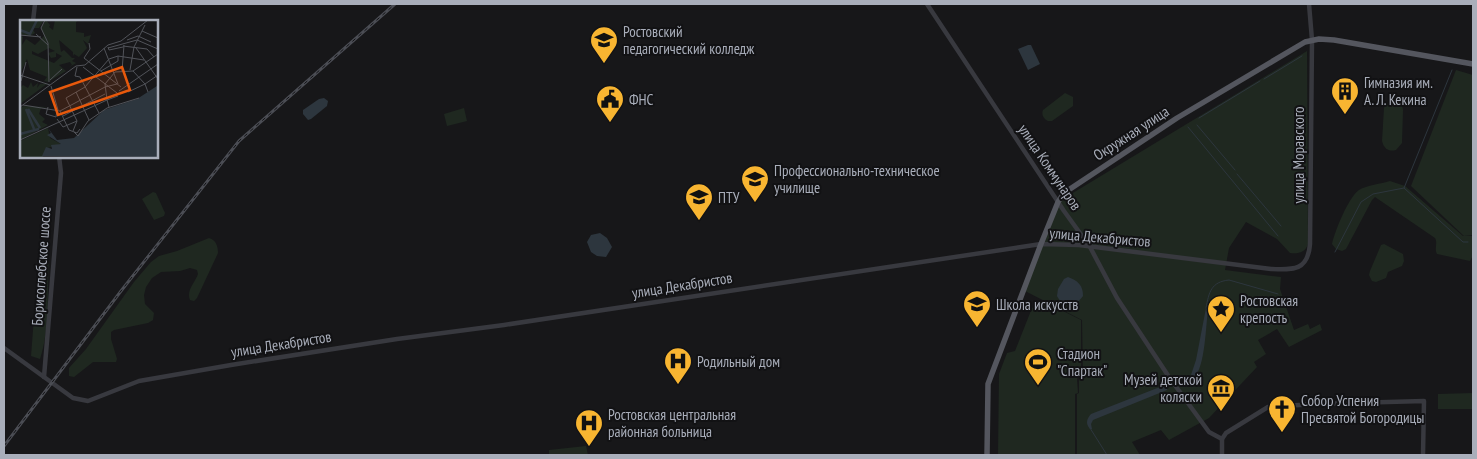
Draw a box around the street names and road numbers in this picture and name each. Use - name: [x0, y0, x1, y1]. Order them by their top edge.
- street label: Окружная улица: [1090, 102, 1172, 164]
- street label: улица Моравского: [1289, 107, 1308, 203]
- street label: улица Коммунаров: [1014, 120, 1086, 214]
- street label: Борисоглебское шоссе: [27, 206, 55, 326]
- street label: улица Декабристов: [1049, 223, 1151, 251]
- street label: улица Декабристов: [630, 268, 734, 302]
- street label: улица Декабристов: [229, 327, 333, 361]

